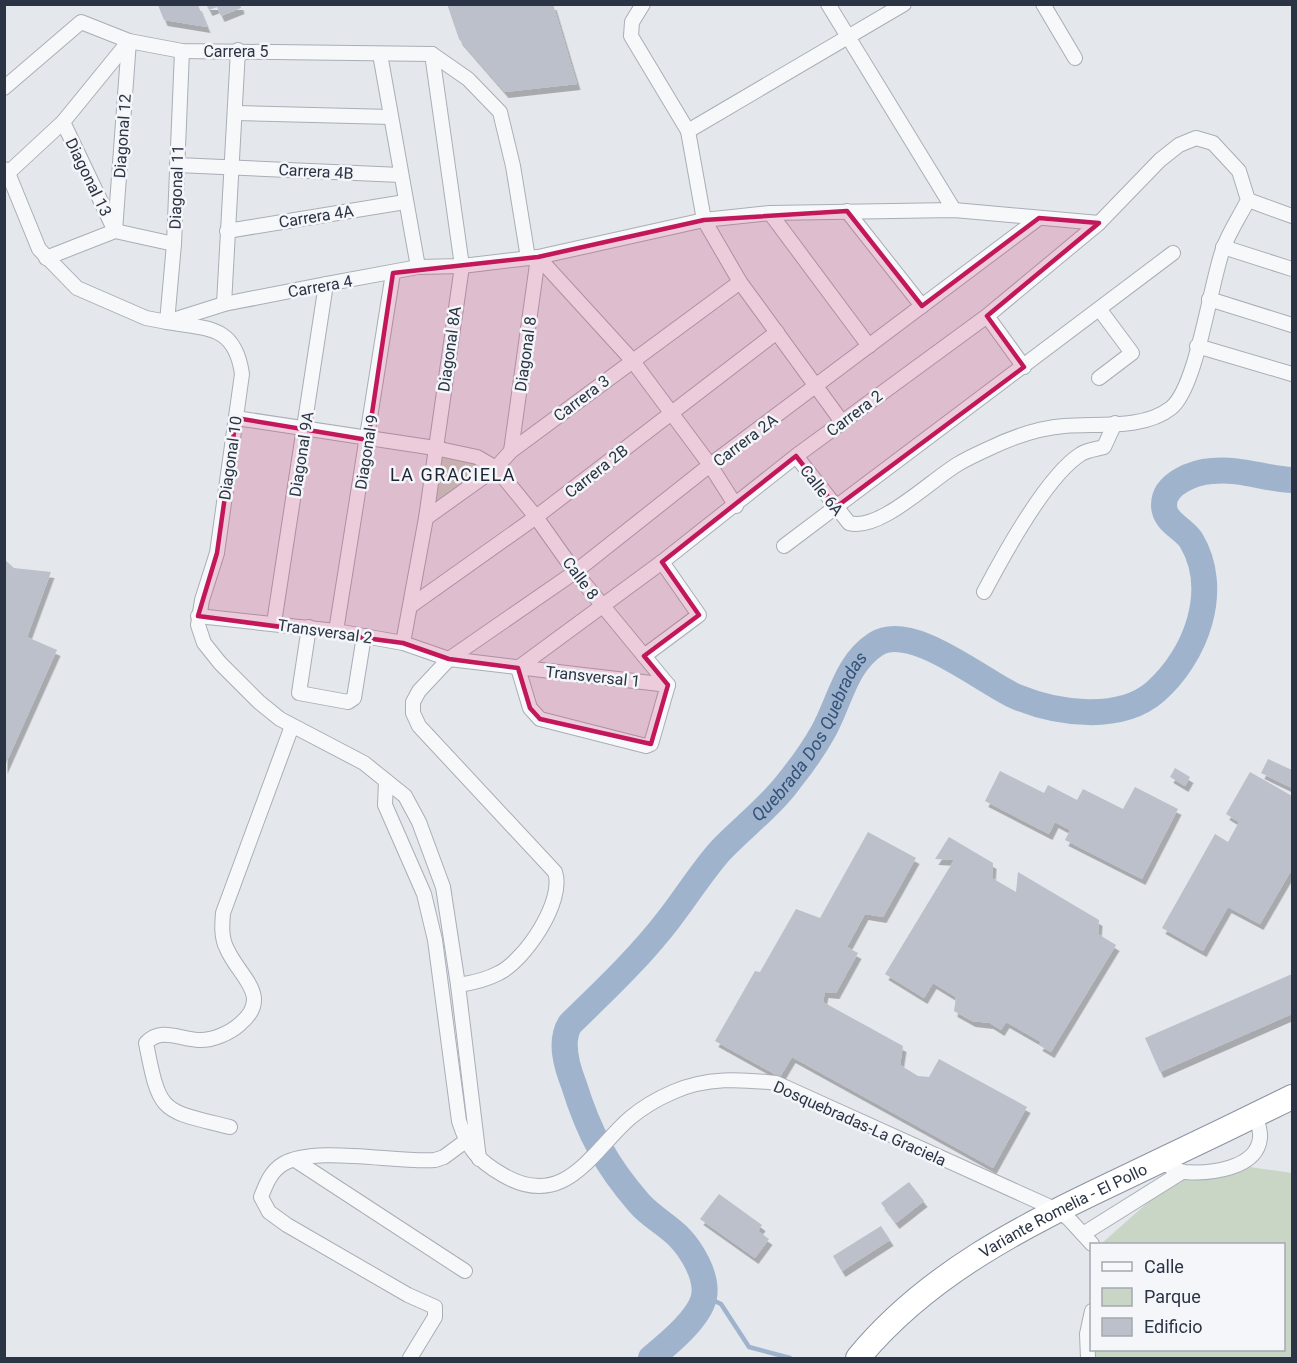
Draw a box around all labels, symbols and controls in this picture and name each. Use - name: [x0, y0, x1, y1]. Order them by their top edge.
- street label: Carrera 5: [203, 42, 269, 61]
- street label: Diagonal 12: [110, 93, 135, 179]
- street label: Diagonal 13: [61, 135, 116, 219]
- street label: Diagonal 11: [166, 144, 187, 230]
- street label: Carrera 4B: [278, 160, 354, 183]
- street label: Carrera 4A: [277, 201, 355, 232]
- street label: Carrera 4: [286, 271, 354, 301]
- street label: Diagonal 8A: [434, 305, 465, 393]
- street label: Diagonal 8: [511, 315, 540, 393]
- street label: Carrera 3: [550, 371, 613, 426]
- street label: Carrera 2: [823, 386, 886, 441]
- street label: Diagonal 9A: [285, 410, 318, 498]
- street label: Carrera 2A: [709, 410, 782, 471]
- street label: Diagonal 9: [351, 413, 382, 491]
- street label: Diagonal 10: [215, 415, 246, 501]
- street label: Carrera 2B: [561, 441, 632, 502]
- street label: Calle 6A: [796, 461, 848, 520]
- district label: LA GRACIELA: [390, 464, 516, 485]
- street label: Calle 8: [558, 553, 603, 603]
- street label: Transversal 2: [276, 615, 373, 648]
- water label: Quebrada Dos Quebradas: [747, 647, 871, 825]
- street label: Transversal 1: [545, 662, 641, 691]
- street label: Dosquebradas-La Graciela: [771, 1077, 949, 1170]
- street label: Variante Romelia - El Pollo: [976, 1160, 1150, 1262]
- legend: [1090, 1243, 1285, 1351]
- text: Calle: [1144, 1256, 1184, 1277]
- text: Parque: [1144, 1286, 1201, 1307]
- text: Edificio: [1144, 1316, 1203, 1337]

